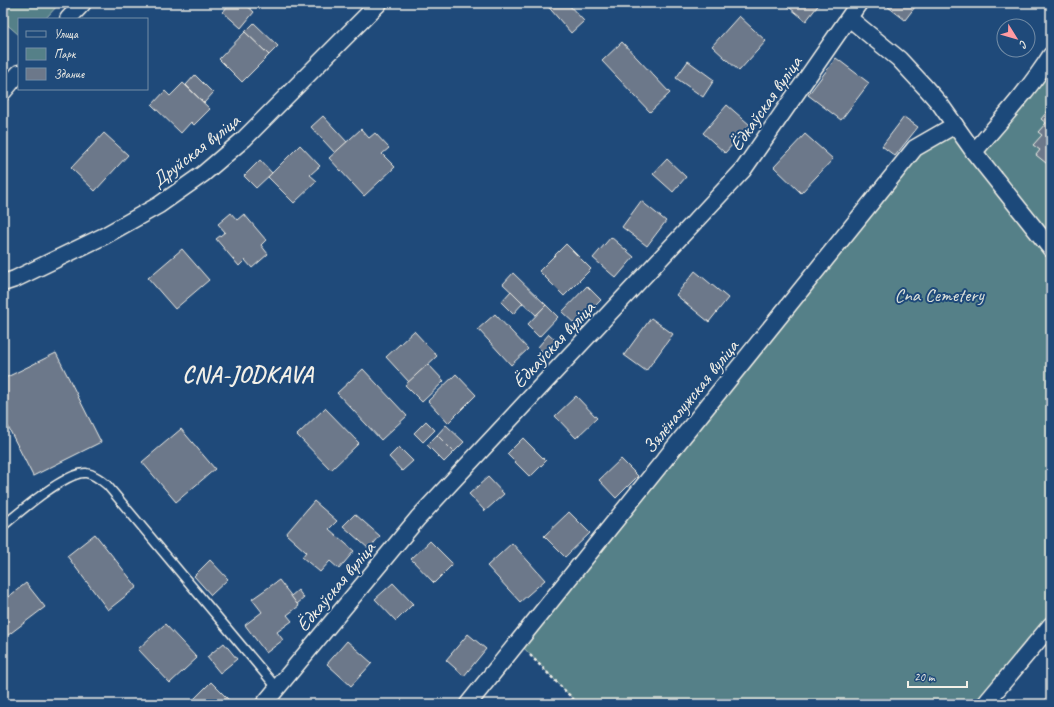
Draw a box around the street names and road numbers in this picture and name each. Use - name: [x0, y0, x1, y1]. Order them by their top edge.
- street label: Ёдкаўская вуліца: [724, 50, 808, 156]
- street label: Друйская вуліца: [147, 108, 246, 193]
- street label: Ёдкаўская вуліца: [507, 295, 601, 393]
- street label: Зялёналужская вуліца: [638, 334, 745, 458]
- street label: Ёдкаўская вуліца: [291, 535, 382, 637]

